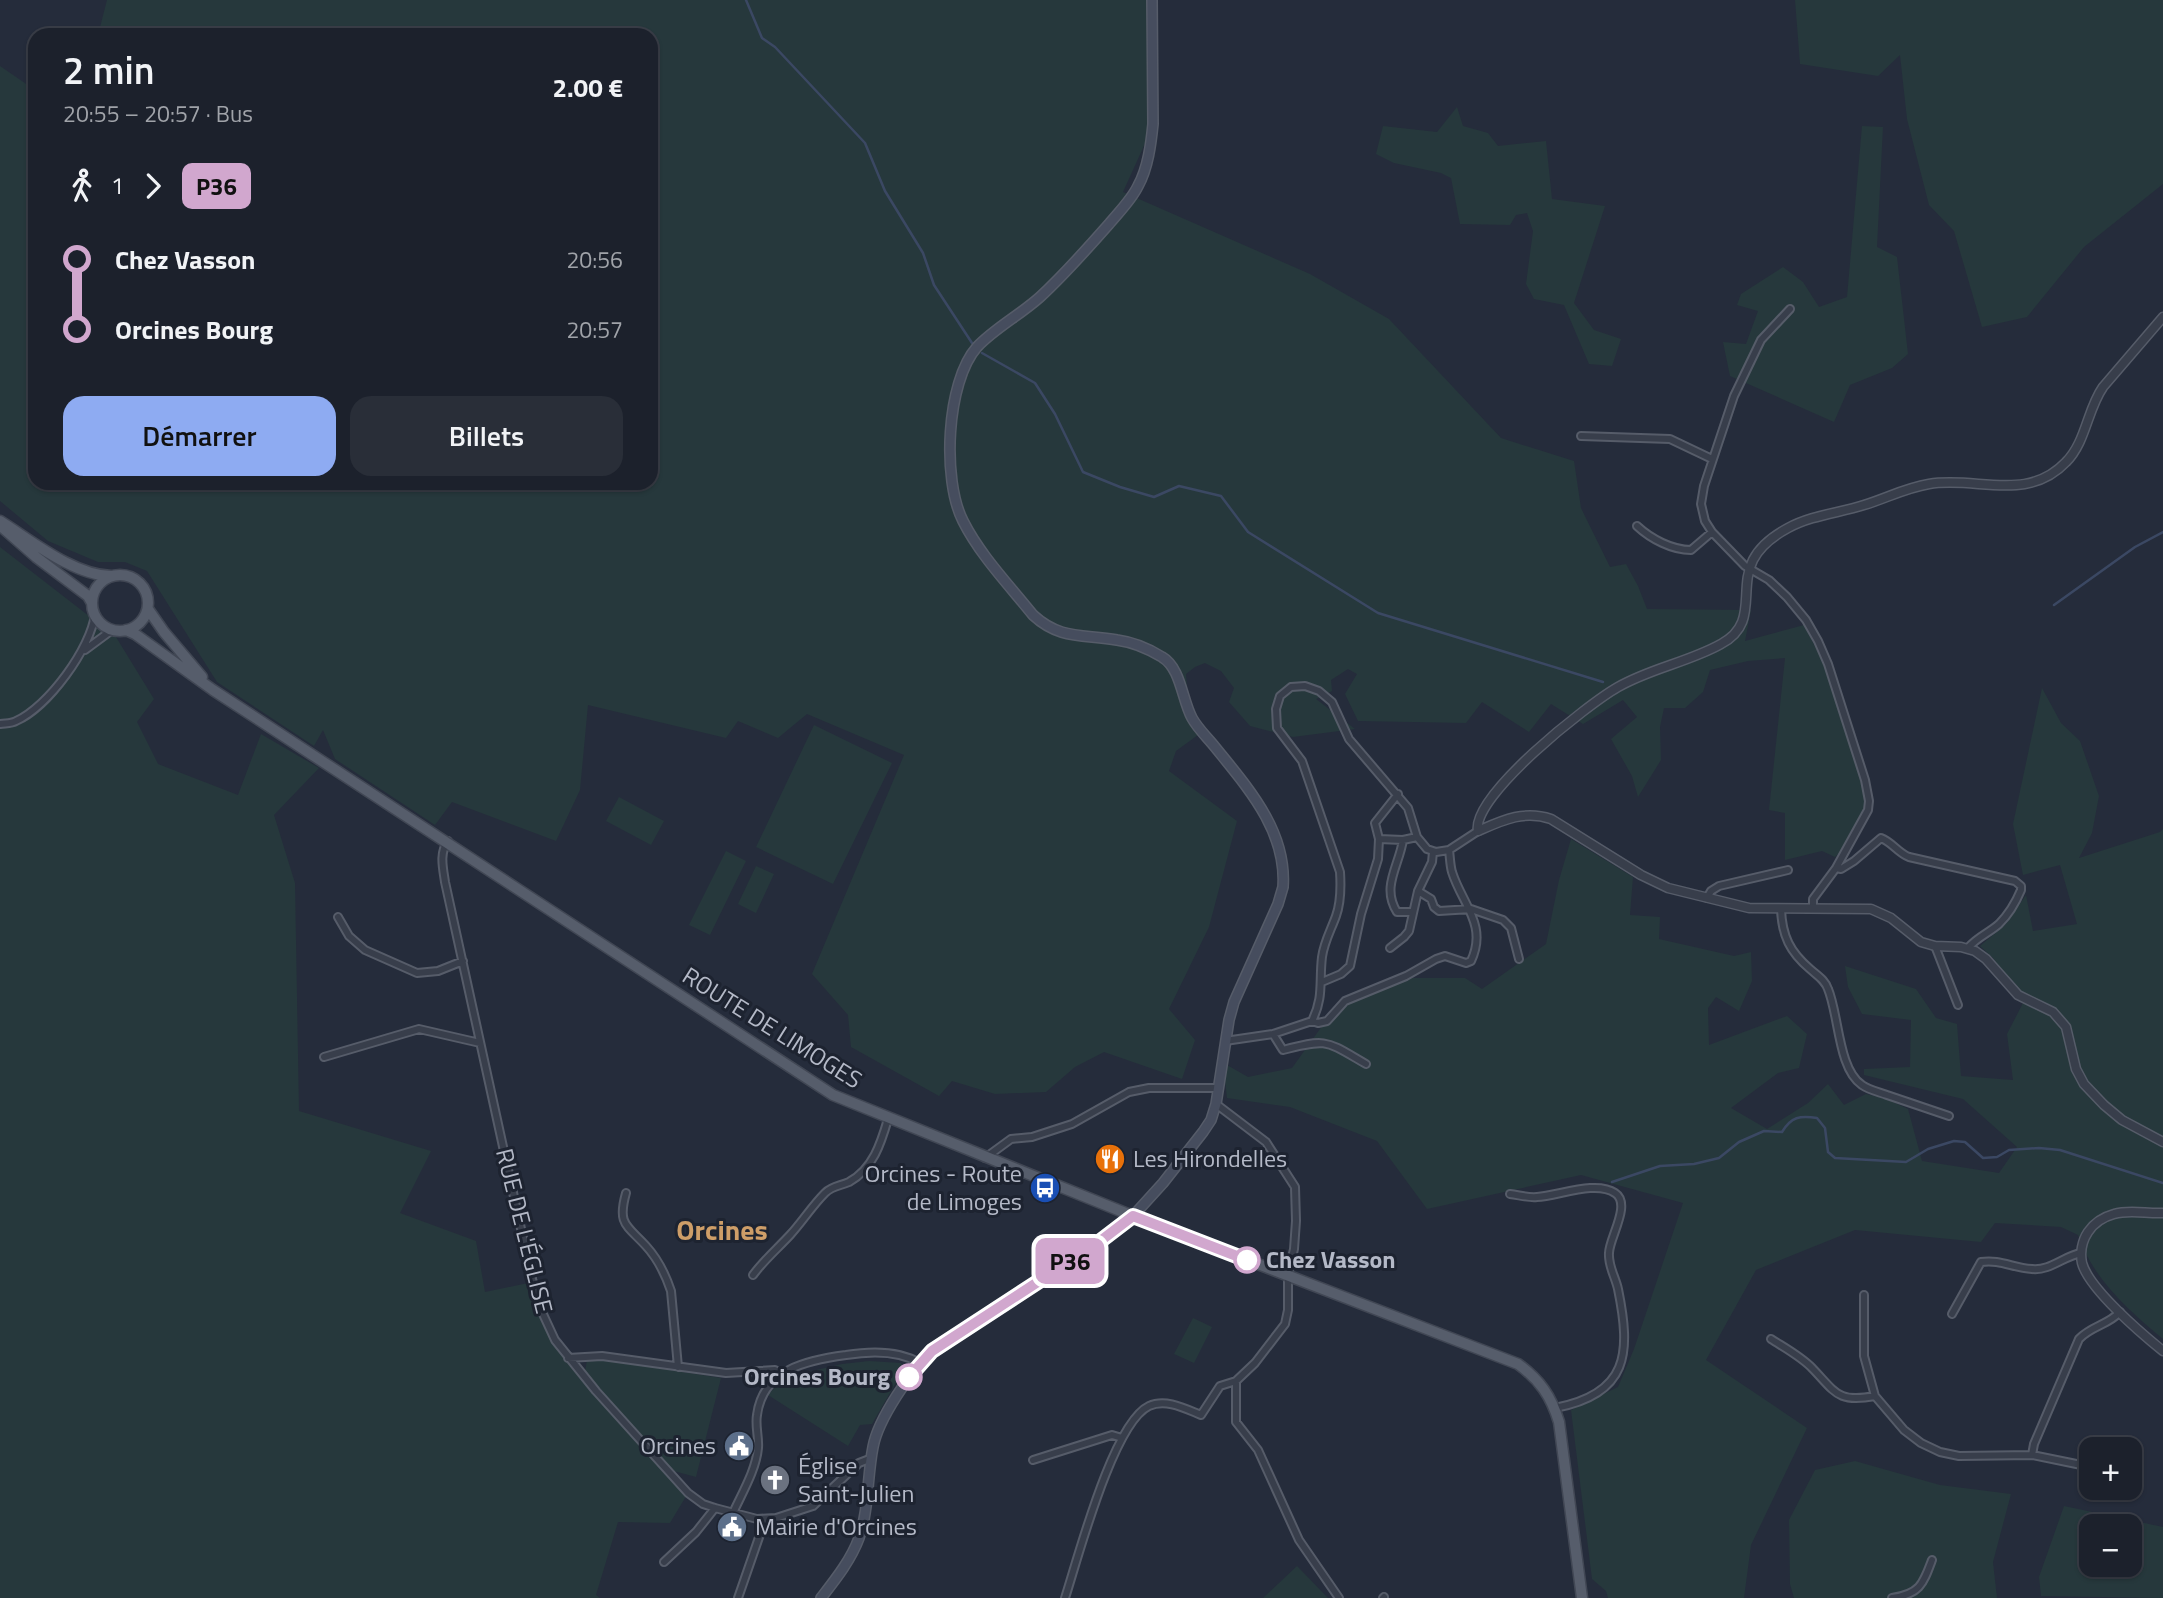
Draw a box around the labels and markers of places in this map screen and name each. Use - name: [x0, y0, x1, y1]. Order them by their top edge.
- place label: Les Hirondelles: [1133, 1140, 1287, 1176]
- restaurant icon: Les Hirondelles: [1093, 1142, 1127, 1176]
- place label: Orcines - Route de Limoges: [865, 1155, 1022, 1219]
- bus stop icon: Orcines - Route de Limoges: [1028, 1171, 1062, 1205]
- place label: Chez Vasson: [1266, 1241, 1396, 1277]
- marker: Chez Vasson: [1234, 1247, 1260, 1273]
- place label: Orcines Bourg: [744, 1358, 890, 1394]
- marker: Orcines Bourg: [896, 1364, 922, 1390]
- place label: Orcines: [640, 1427, 716, 1463]
- public building icon: Orcines: [722, 1429, 756, 1463]
- place label: Église Saint-Julien: [798, 1447, 914, 1511]
- church icon: Église Saint-Julien: [758, 1463, 792, 1497]
- place label: Mairie d'Orcines: [755, 1508, 917, 1544]
- public building icon: Mairie d'Orcines: [715, 1510, 749, 1544]

